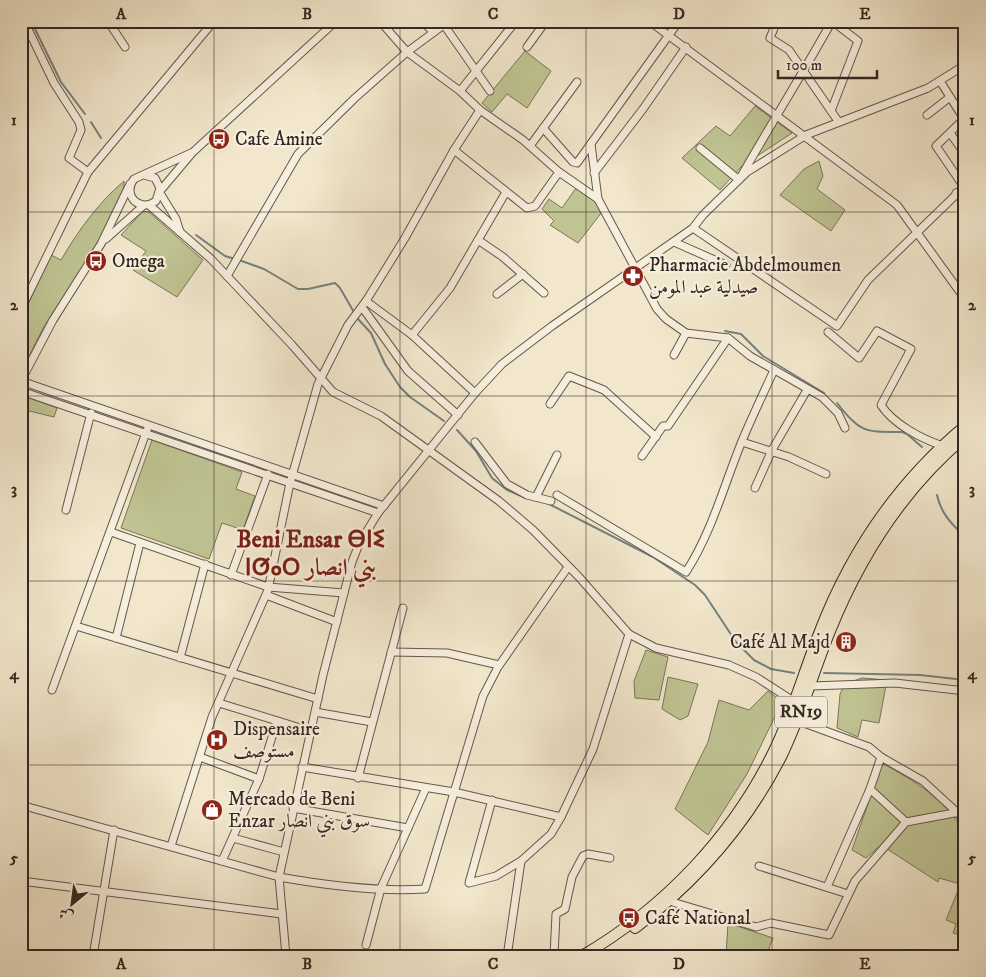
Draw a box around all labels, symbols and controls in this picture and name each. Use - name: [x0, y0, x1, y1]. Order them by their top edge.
- text: A: [115, 4, 127, 24]
- text: B: [302, 4, 312, 24]
- text: C: [488, 4, 498, 24]
- text: D: [673, 4, 685, 24]
- text: E: [859, 4, 871, 24]
- scale bar: [778, 48, 877, 80]
- text: 100 m: [786, 56, 822, 75]
- text: 1: [11, 110, 17, 130]
- text: 1: [969, 110, 975, 130]
- bus stop icon: Cafe Amine: [207, 127, 231, 151]
- place label: Cafe Amine: [235, 128, 323, 151]
- bus stop icon: Omega: [84, 249, 108, 273]
- place label: Omega: [112, 250, 165, 273]
- place label: Pharmacie Abdelmoumen صيدلية عبد المومن: [649, 254, 841, 300]
- pharmacy icon: Pharmacie Abdelmoumen صيدلية عبد المومن: [621, 264, 645, 288]
- text: 2: [10, 295, 19, 315]
- text: 2: [968, 295, 977, 315]
- text: 3: [11, 479, 17, 499]
- text: 3: [969, 479, 975, 499]
- district label: Beni Ensar ⴱⵏⵉ ⵏⵚⴰⵔ بني انصار: [237, 525, 385, 588]
- building icon: Café Al Majd: [834, 630, 858, 654]
- place label: Café Al Majd: [730, 631, 831, 654]
- text: 4: [8, 664, 19, 684]
- text: 4: [966, 664, 977, 684]
- road number: RN19: [775, 696, 827, 728]
- place label: Dispensaire مستوصف: [233, 718, 320, 763]
- hospital icon: Dispensaire مستوصف: [205, 728, 229, 752]
- place label: Mercado de Beni Enzar سوق بني انصار: [228, 788, 370, 838]
- shop icon: Mercado de Beni Enzar سوق بني انصار: [200, 798, 224, 822]
- text: 5: [9, 848, 18, 868]
- text: 5: [967, 848, 976, 868]
- north arrow: [48, 880, 98, 930]
- text: ش: [56, 903, 77, 926]
- bus stop icon: Café National: [617, 906, 641, 930]
- place label: Café National: [645, 907, 751, 930]
- text: A: [115, 954, 127, 974]
- text: B: [302, 954, 312, 974]
- text: C: [488, 954, 498, 974]
- text: D: [673, 954, 685, 974]
- text: E: [859, 954, 871, 974]

